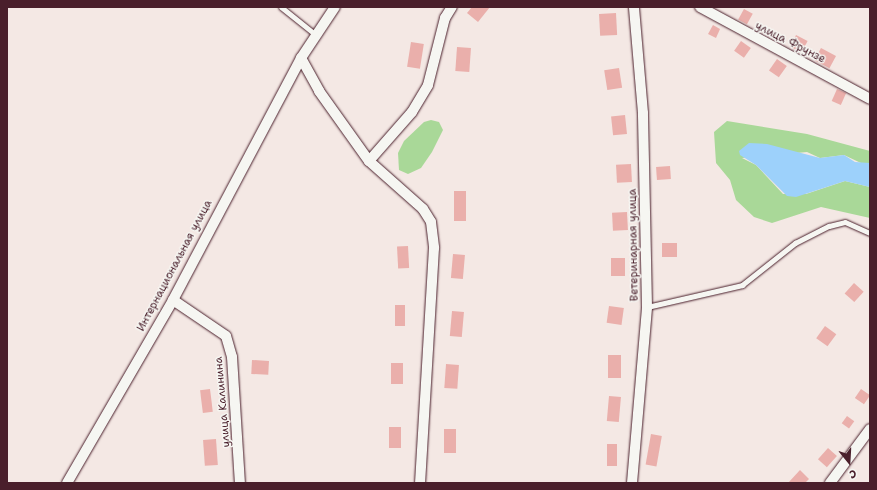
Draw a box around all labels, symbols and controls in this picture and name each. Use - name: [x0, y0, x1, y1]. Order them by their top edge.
- street label: улица Фрунзе: [753, 20, 827, 66]
- street label: Ветеринарная улица: [626, 189, 642, 301]
- street label: Интернациональная улица: [135, 198, 215, 334]
- street label: улица Калинина: [212, 356, 234, 448]
- north arrow: [829, 442, 869, 482]
- text: С: [847, 466, 858, 482]

